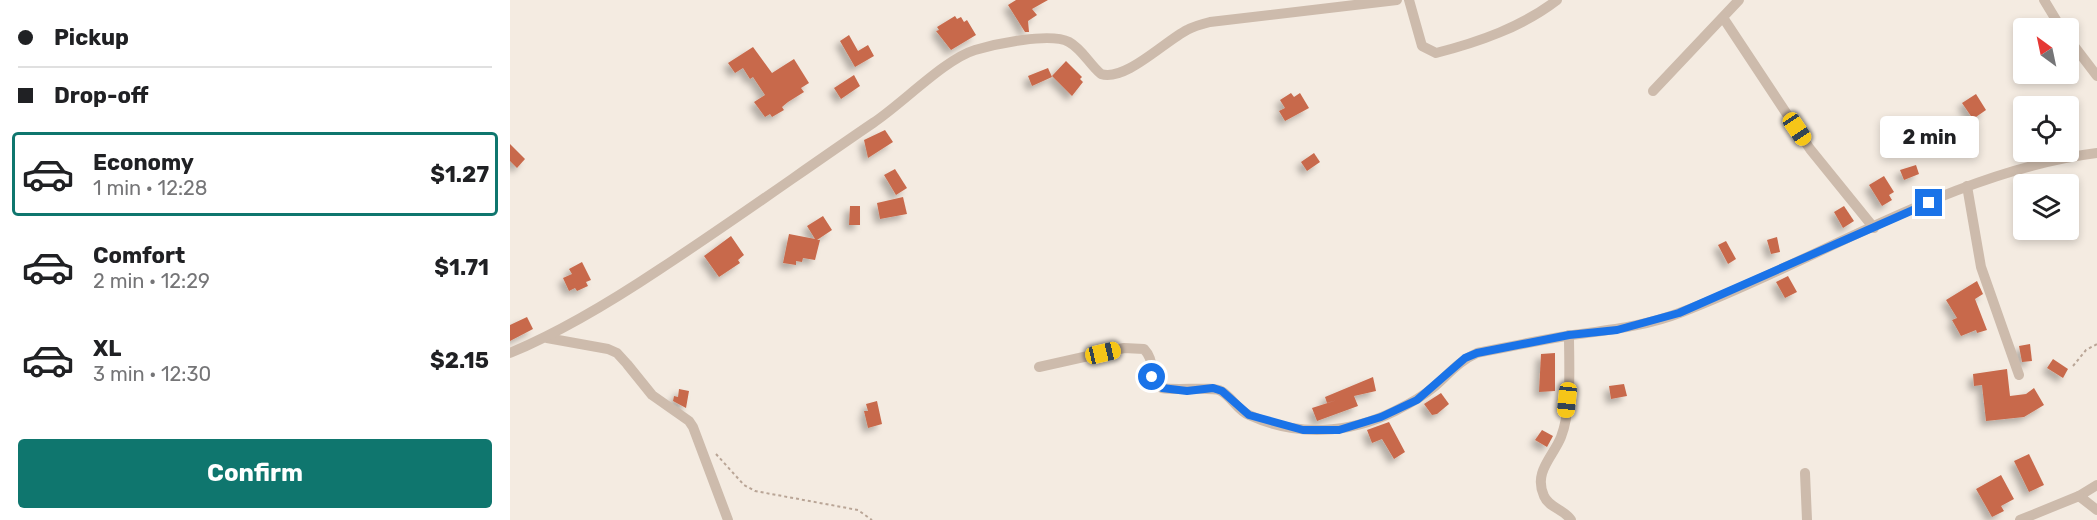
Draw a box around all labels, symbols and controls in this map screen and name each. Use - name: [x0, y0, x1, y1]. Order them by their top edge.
- north arrow: [2013, 18, 2079, 84]
- map controls: [2013, 18, 2079, 240]
- text: Pickup: [54, 24, 129, 51]
- text: Drop-off: [54, 82, 149, 109]
- button: locate: [2013, 96, 2079, 162]
- car: [1779, 109, 1815, 149]
- callout: 2 min: [1880, 116, 1978, 158]
- text: 2 min: [1902, 125, 1957, 149]
- icon: car: [21, 147, 75, 201]
- text: Economy: [93, 149, 194, 176]
- text: $1.27: [430, 161, 489, 188]
- button: layers: [2013, 174, 2079, 240]
- text: 1 min · 12:28: [93, 176, 207, 200]
- route end: [1915, 189, 1942, 216]
- icon: car: [21, 240, 75, 294]
- text: Comfort: [93, 242, 185, 269]
- text: $1.71: [434, 254, 489, 281]
- text: 2 min · 12:29: [93, 269, 210, 293]
- icon: car: [21, 333, 75, 387]
- text: XL: [93, 335, 121, 362]
- car: [1083, 340, 1123, 366]
- text: $2.15: [430, 347, 489, 374]
- text: 3 min · 12:30: [93, 362, 211, 386]
- route start: [1138, 363, 1165, 390]
- car: [1556, 381, 1578, 419]
- button: Confirm: [18, 439, 492, 508]

